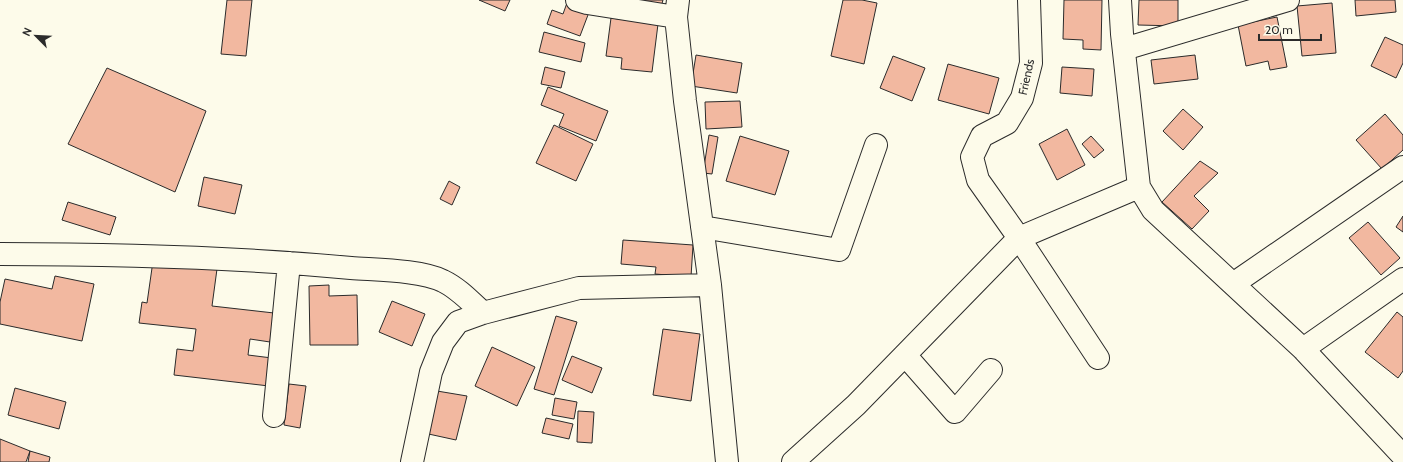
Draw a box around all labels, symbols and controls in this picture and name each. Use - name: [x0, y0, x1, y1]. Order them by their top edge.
- north arrow: [16, 16, 56, 56]
- scale bar: [1259, 16, 1321, 42]
- text: 20 m: [1265, 22, 1293, 37]
- text: N: [19, 26, 35, 38]
- street label: Friends: [1015, 58, 1037, 96]

